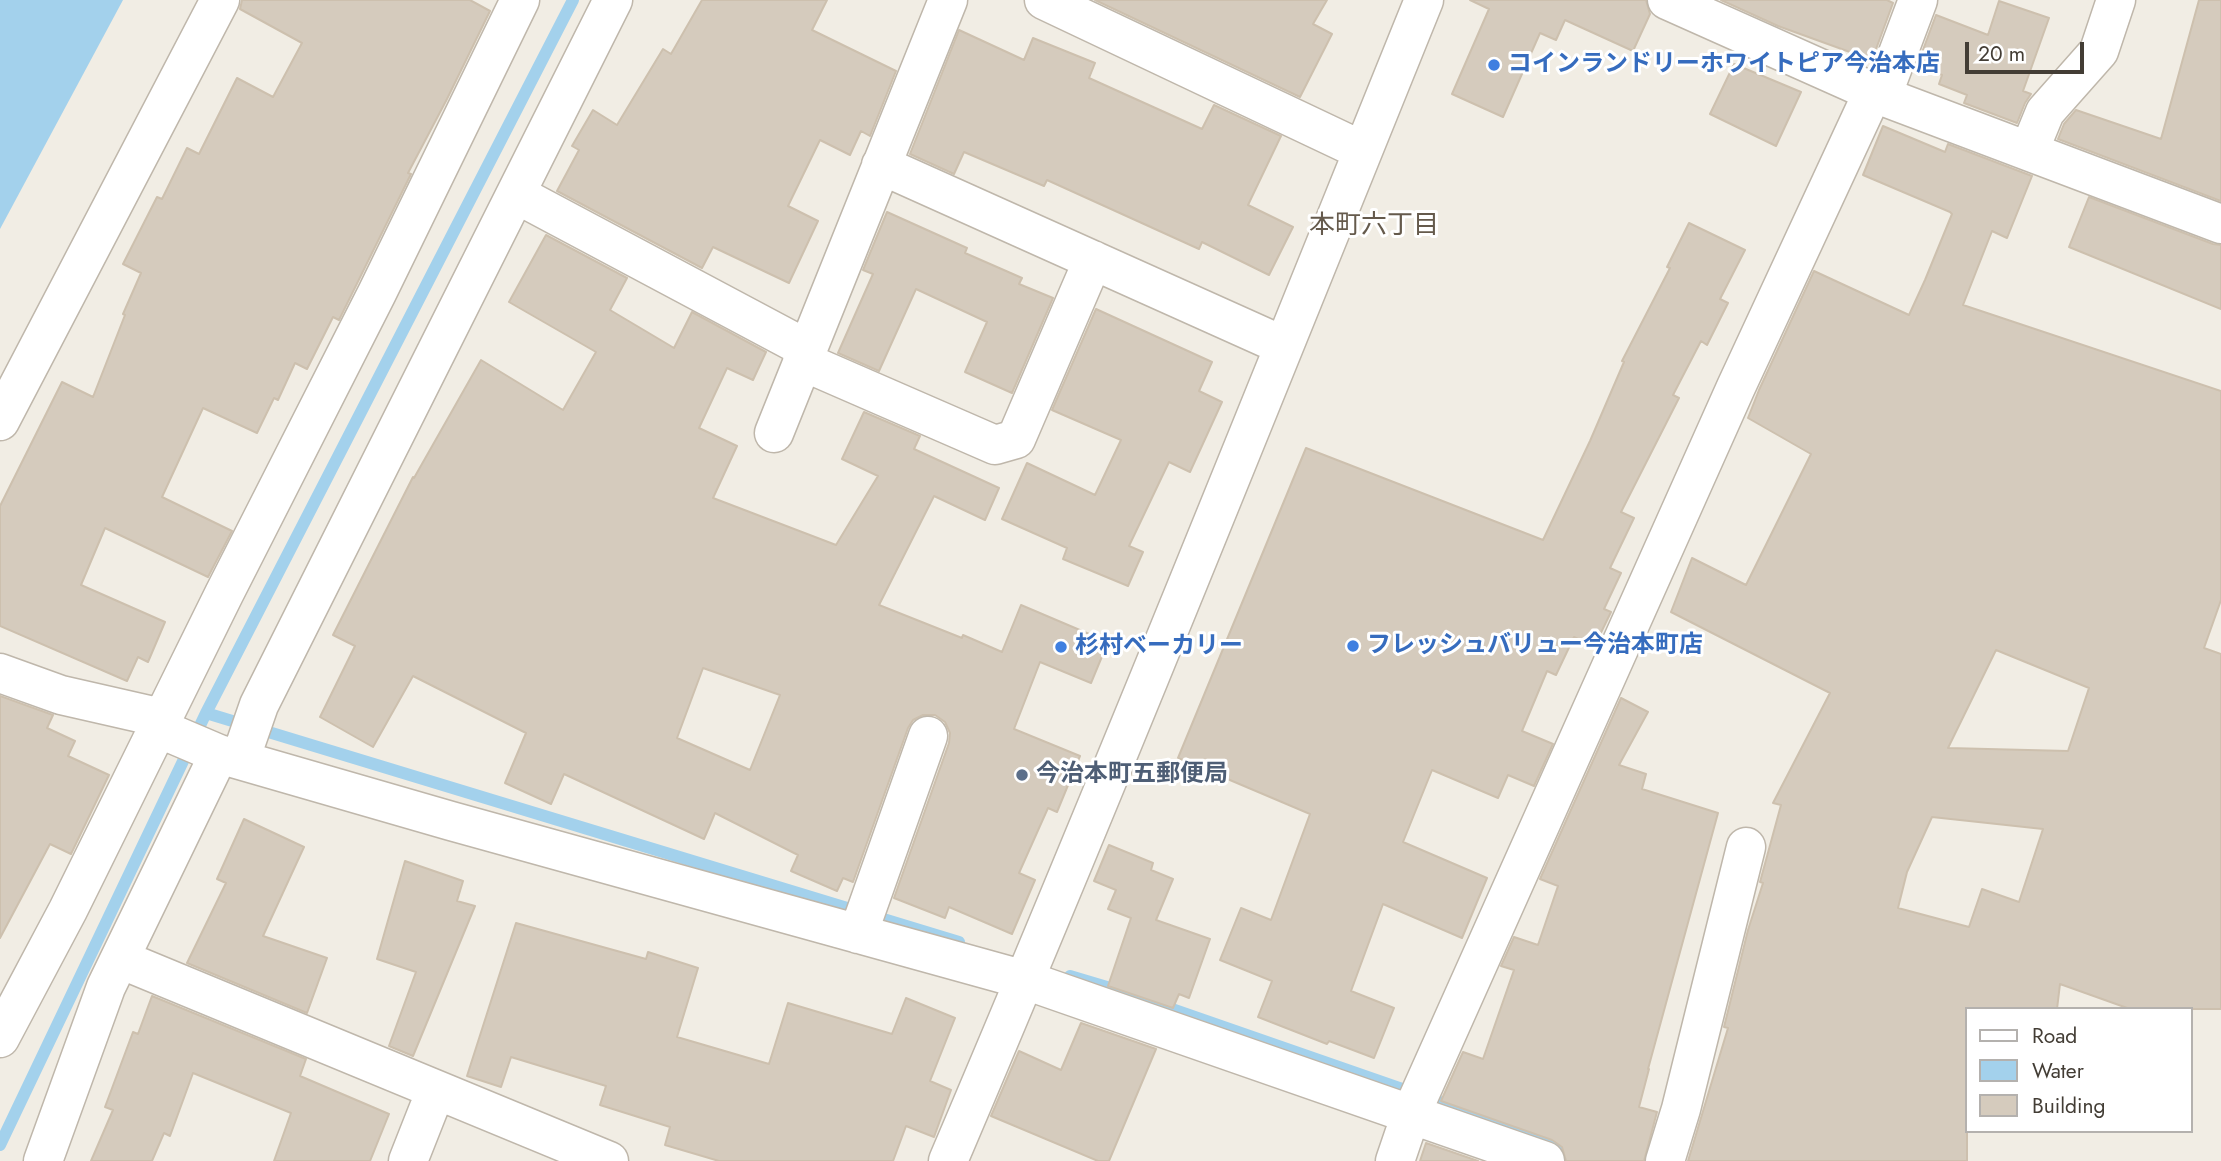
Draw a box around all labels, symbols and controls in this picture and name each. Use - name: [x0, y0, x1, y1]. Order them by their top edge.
- scale bar: [1969, 28, 2088, 72]
- text: 20 m: [1978, 39, 2025, 69]
- place label: コインランドリーホワイトピア今治本店: [1508, 51, 1940, 79]
- marker: コインランドリーホワイトピア今治本店: [1486, 57, 1502, 73]
- district label: 本町六丁目: [1309, 211, 1439, 243]
- place label: フレッシュバリュー今治本町店: [1367, 632, 1703, 660]
- place label: 杉村ベーカリー: [1075, 633, 1243, 661]
- marker: フレッシュバリュー今治本町店: [1345, 638, 1361, 654]
- marker: 杉村ベーカリー: [1053, 639, 1069, 655]
- place label: 今治本町五郵便局: [1036, 761, 1228, 789]
- marker: 今治本町五郵便局: [1014, 767, 1030, 783]
- legend: [1966, 1007, 2193, 1133]
- text: Road: [2032, 1021, 2077, 1051]
- text: Water: [2032, 1056, 2084, 1086]
- text: Building: [2032, 1091, 2105, 1121]

